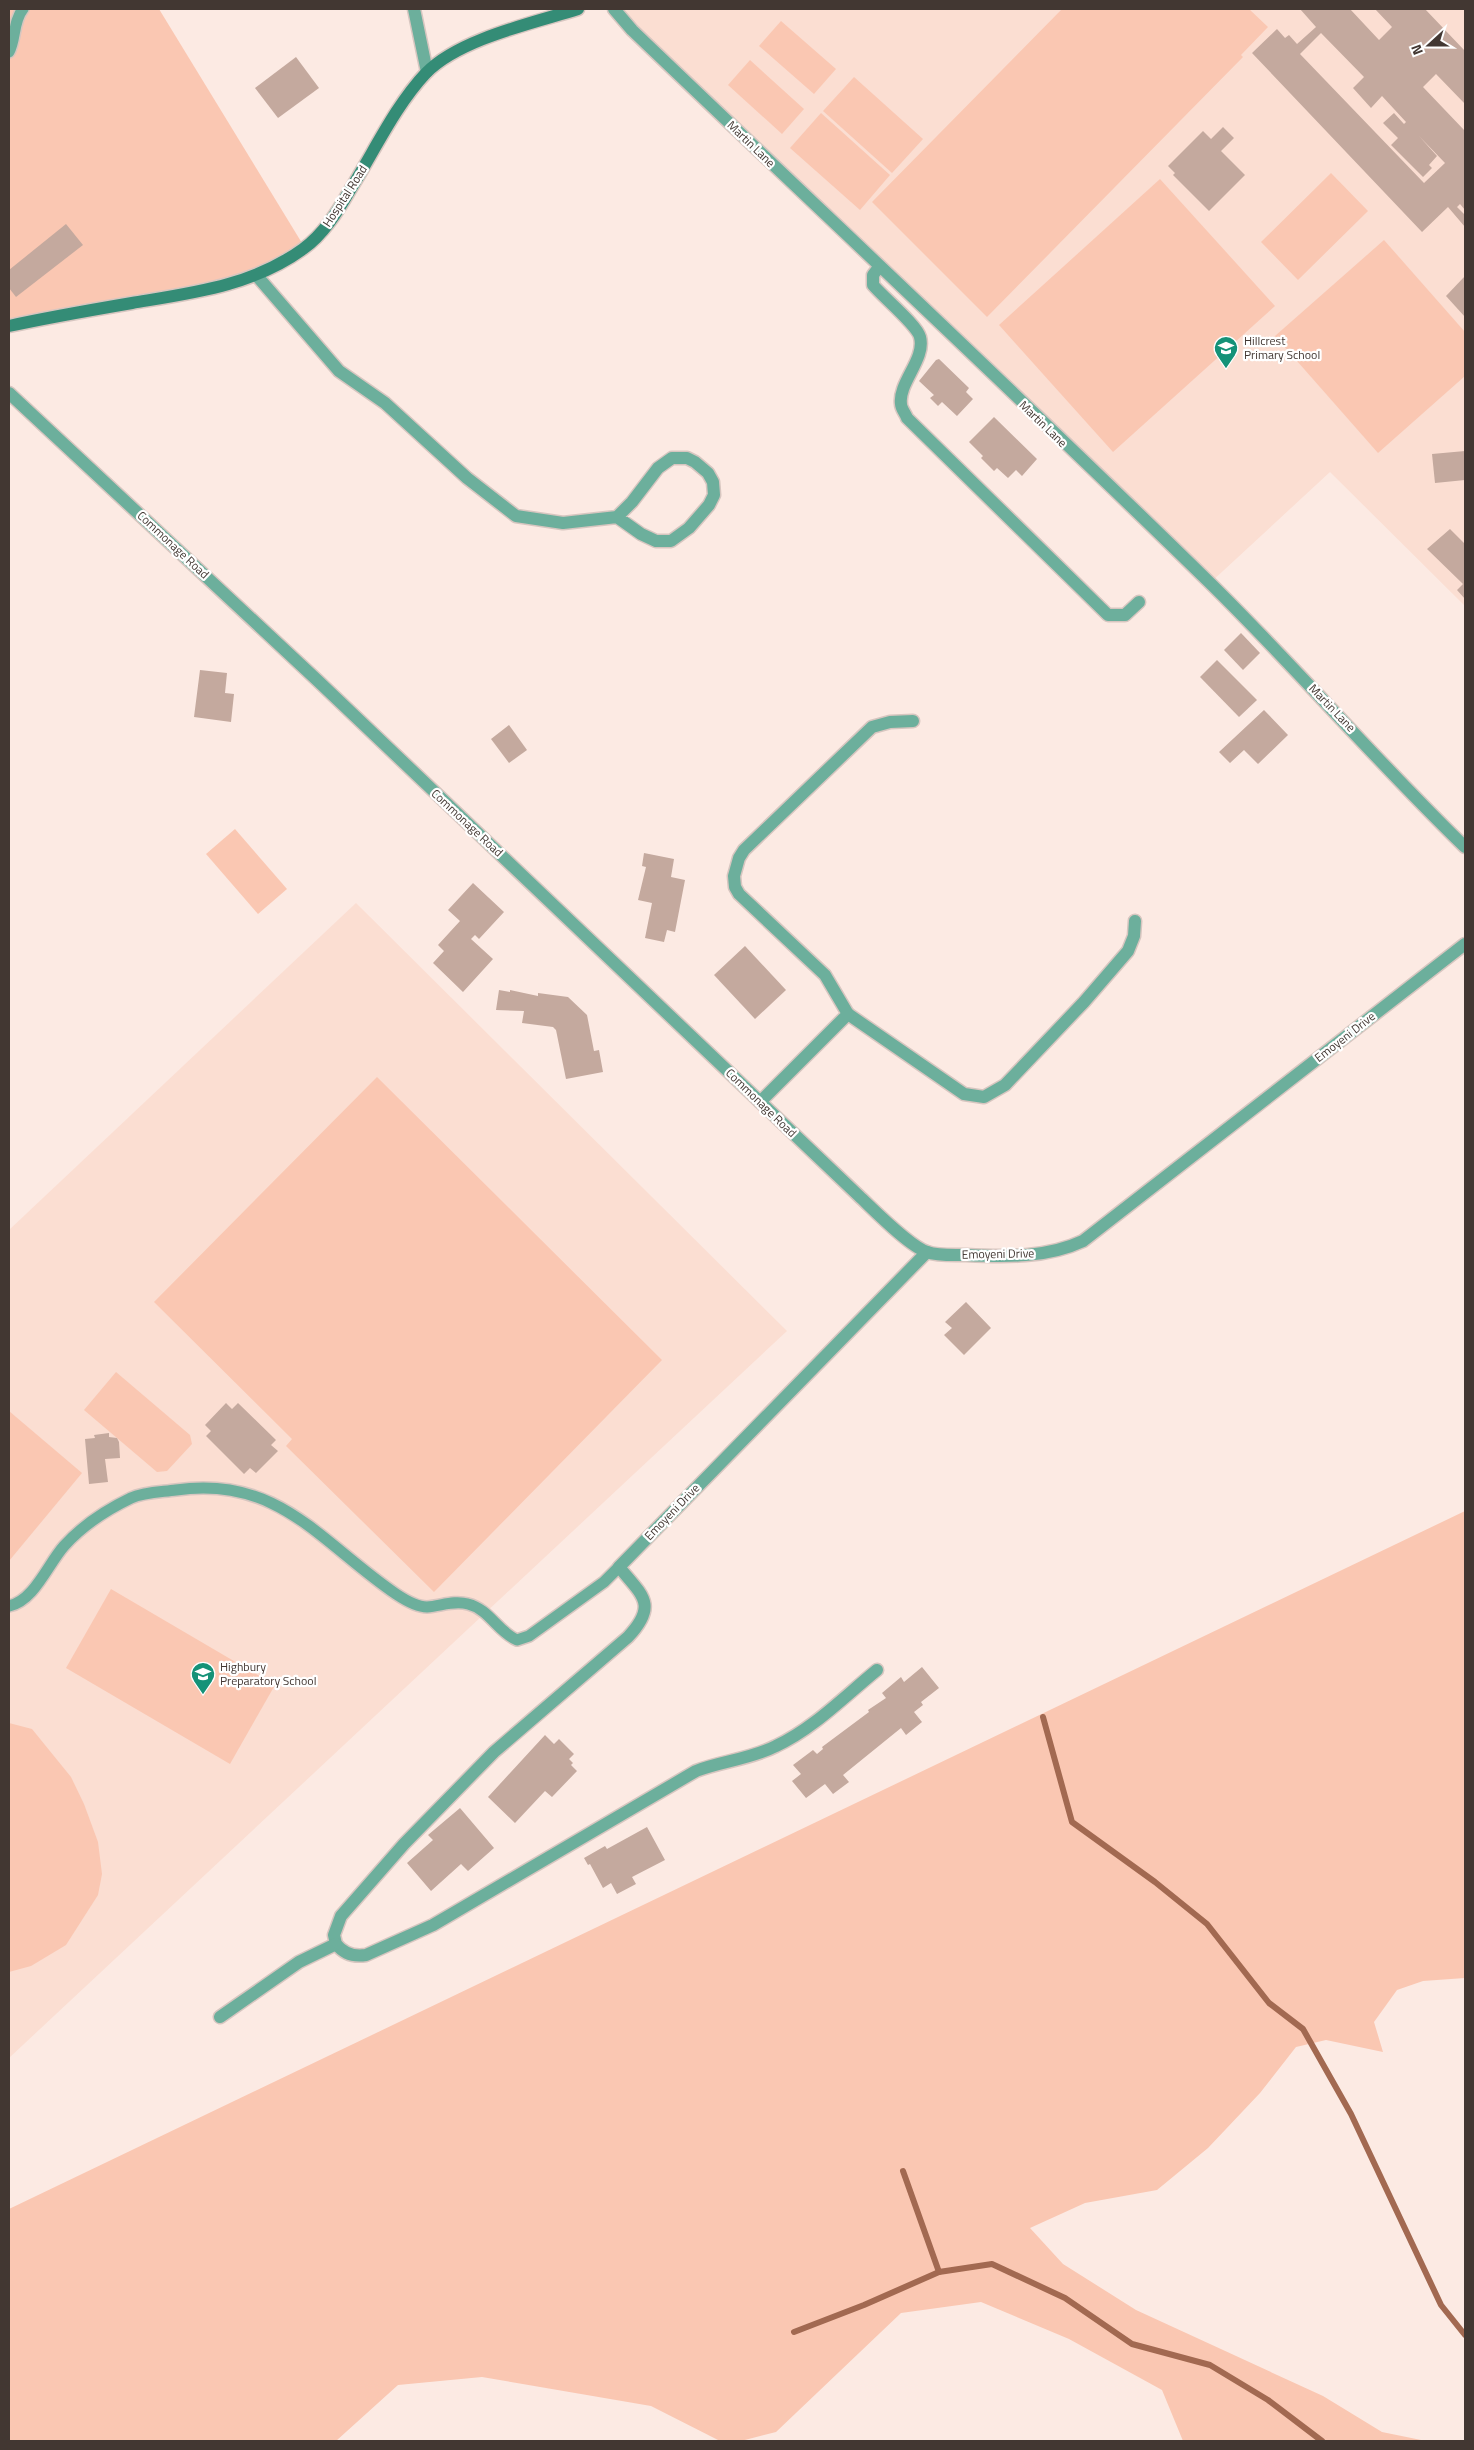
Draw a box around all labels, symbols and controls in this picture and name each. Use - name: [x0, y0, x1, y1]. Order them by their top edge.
- north arrow: [1404, 20, 1454, 70]
- text: N: [1405, 42, 1428, 58]
- street label: Martin Lane: [723, 116, 780, 171]
- street label: Hospital Road: [317, 161, 372, 230]
- place label: Hillcrest Primary School: [1244, 331, 1320, 364]
- school or university icon: Hillcrest Primary School: [1213, 335, 1239, 369]
- street label: Martin Lane: [1015, 396, 1072, 451]
- street label: Commonage Road: [133, 506, 214, 583]
- street label: Martin Lane: [1305, 679, 1360, 736]
- street label: Commonage Road: [427, 784, 508, 861]
- street label: Emoyeni Drive: [1310, 1007, 1379, 1066]
- street label: Commonage Road: [721, 1064, 801, 1142]
- street label: Emoyeni Drive: [962, 1243, 1034, 1264]
- street label: Emoyeni Drive: [640, 1479, 704, 1544]
- place label: Highbury Preparatory School: [220, 1657, 316, 1690]
- school or university icon: Highbury Preparatory School: [190, 1661, 216, 1695]

